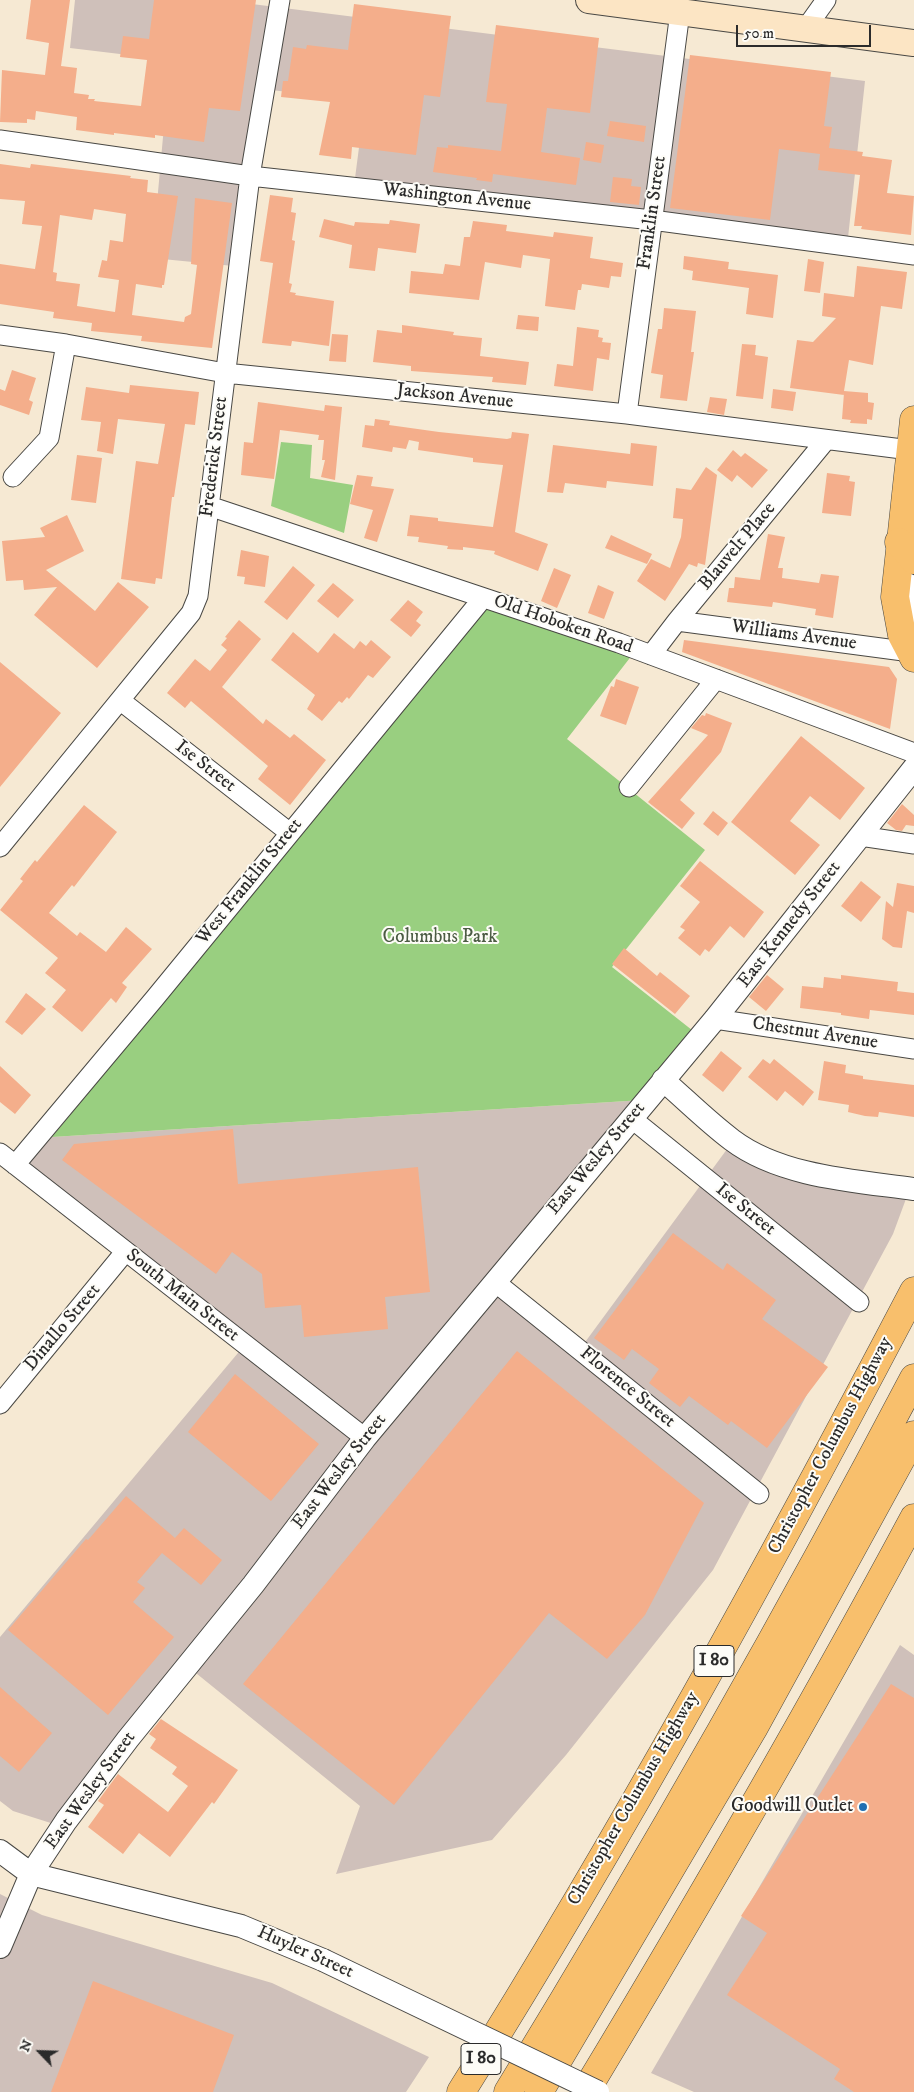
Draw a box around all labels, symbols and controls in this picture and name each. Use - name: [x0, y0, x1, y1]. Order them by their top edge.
- scale bar: [739, 15, 874, 47]
- text: 50 m: [744, 24, 774, 43]
- street label: Franklin Street: [634, 155, 672, 271]
- street label: Washington Avenue: [382, 179, 532, 217]
- street label: Jackson Avenue: [396, 380, 514, 414]
- street label: Frederick Street: [196, 395, 234, 519]
- street label: Blauvelt Place: [695, 498, 781, 596]
- street label: Old Hoboken Road: [490, 590, 636, 660]
- street label: Williams Avenue: [730, 616, 858, 656]
- street label: Ise Street: [170, 736, 240, 798]
- street label: West Franklin Street: [192, 814, 308, 950]
- street label: East Kennedy Street: [734, 857, 846, 993]
- park label: Columbus Park: [383, 927, 497, 949]
- street label: Chestnut Avenue: [751, 1013, 879, 1055]
- street label: East Wesley Street: [543, 1098, 651, 1220]
- street label: Ise Street: [710, 1179, 780, 1241]
- street label: South Main Street: [121, 1245, 243, 1347]
- street label: Dinallo Street: [20, 1280, 106, 1376]
- street label: Christopher Columbus Highway: [764, 1333, 898, 1559]
- street label: Florence Street: [575, 1343, 679, 1433]
- street label: East Wesley Street: [288, 1410, 392, 1534]
- road number: I 80: [694, 1645, 734, 1676]
- street label: Christopher Columbus Highway: [563, 1688, 705, 1910]
- street label: East Wesley Street: [41, 1728, 141, 1854]
- place label: Goodwill Outlet: [731, 1796, 853, 1818]
- marker: Goodwill Outlet: [857, 1801, 869, 1813]
- street label: Huyler Street: [253, 1922, 357, 1984]
- north arrow: [15, 2027, 65, 2077]
- text: N: [16, 2037, 37, 2055]
- road number: I 80: [461, 2044, 501, 2074]

